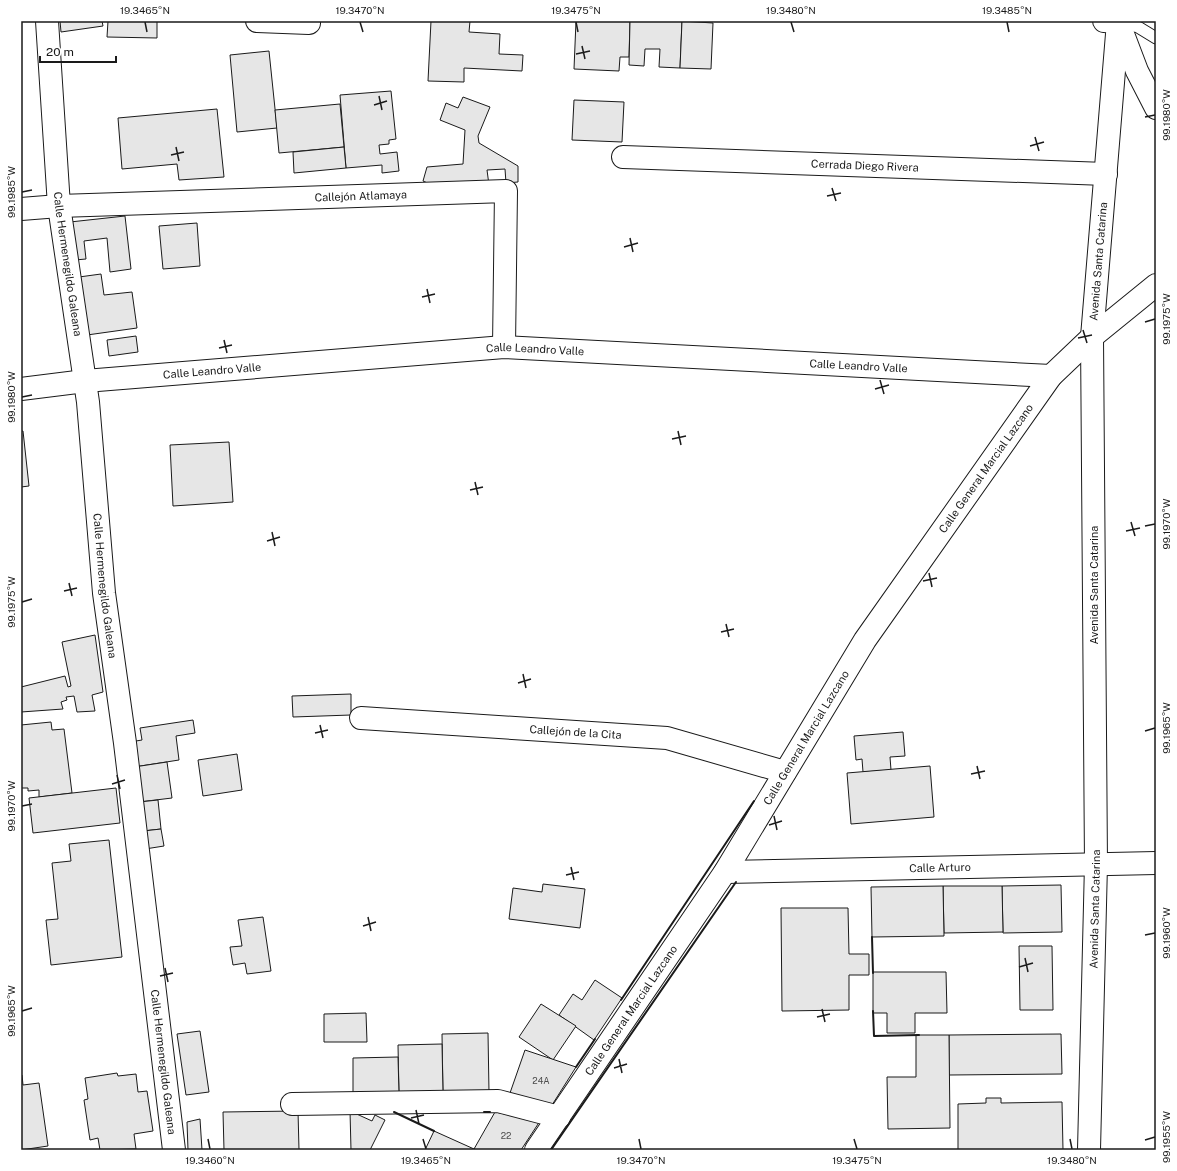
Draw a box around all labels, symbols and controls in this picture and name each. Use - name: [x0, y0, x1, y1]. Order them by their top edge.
- text: 19.3465°N: [120, 4, 170, 16]
- text: 19.3470°N: [335, 4, 385, 16]
- text: 19.3475°N: [551, 4, 601, 16]
- text: 19.3480°N: [766, 4, 816, 16]
- text: 19.3485°N: [982, 4, 1032, 16]
- scale bar: [40, 38, 116, 64]
- text: 20 m: [46, 45, 74, 59]
- text: 99.1980°W: [1160, 89, 1172, 141]
- street label: Cerrada Diego Rivera: [811, 158, 919, 173]
- text: 99.1985°W: [5, 166, 17, 218]
- street label: Callejón Atlamaya: [314, 188, 407, 203]
- street label: Calle Hermenegildo Galeana: [52, 191, 84, 337]
- street label: Avenida Santa Catarina: [1087, 202, 1109, 321]
- text: 99.1975°W: [1160, 293, 1172, 345]
- street label: Calle Leandro Valle: [486, 341, 585, 357]
- street label: Calle Leandro Valle: [809, 357, 908, 374]
- street label: Calle Leandro Valle: [163, 361, 262, 381]
- text: 99.1980°W: [5, 371, 17, 423]
- street label: Calle General Marcial Lazcano: [936, 402, 1035, 535]
- text: 99.1970°W: [1160, 498, 1172, 549]
- street label: Calle Hermenegildo Galeana: [91, 513, 119, 659]
- street label: Avenida Santa Catarina: [1088, 526, 1100, 644]
- text: 99.1975°W: [5, 576, 17, 628]
- street label: Calle General Marcial Lazcano: [761, 668, 851, 807]
- text: 99.1965°W: [1160, 702, 1172, 754]
- street label: Callejón de la Cita: [529, 723, 622, 741]
- text: 99.1970°W: [5, 780, 17, 831]
- street label: Avenida Santa Catarina: [1087, 849, 1102, 969]
- street label: Calle Arturo: [909, 861, 971, 874]
- text: 99.1960°W: [1160, 907, 1172, 959]
- street label: Calle General Marcial Lazcano: [583, 943, 679, 1078]
- text: 99.1965°W: [5, 985, 17, 1037]
- street label: Calle Hermenegildo Galeana: [149, 989, 178, 1135]
- house number: 24A: [532, 1075, 550, 1086]
- text: 99.1955°W: [1160, 1111, 1172, 1163]
- house number: 22: [501, 1130, 511, 1141]
- text: 19.3460°N: [185, 1154, 235, 1166]
- text: 19.3465°N: [401, 1154, 451, 1166]
- text: 19.3470°N: [616, 1154, 666, 1166]
- text: 19.3475°N: [832, 1154, 882, 1166]
- text: 19.3480°N: [1047, 1154, 1097, 1166]

